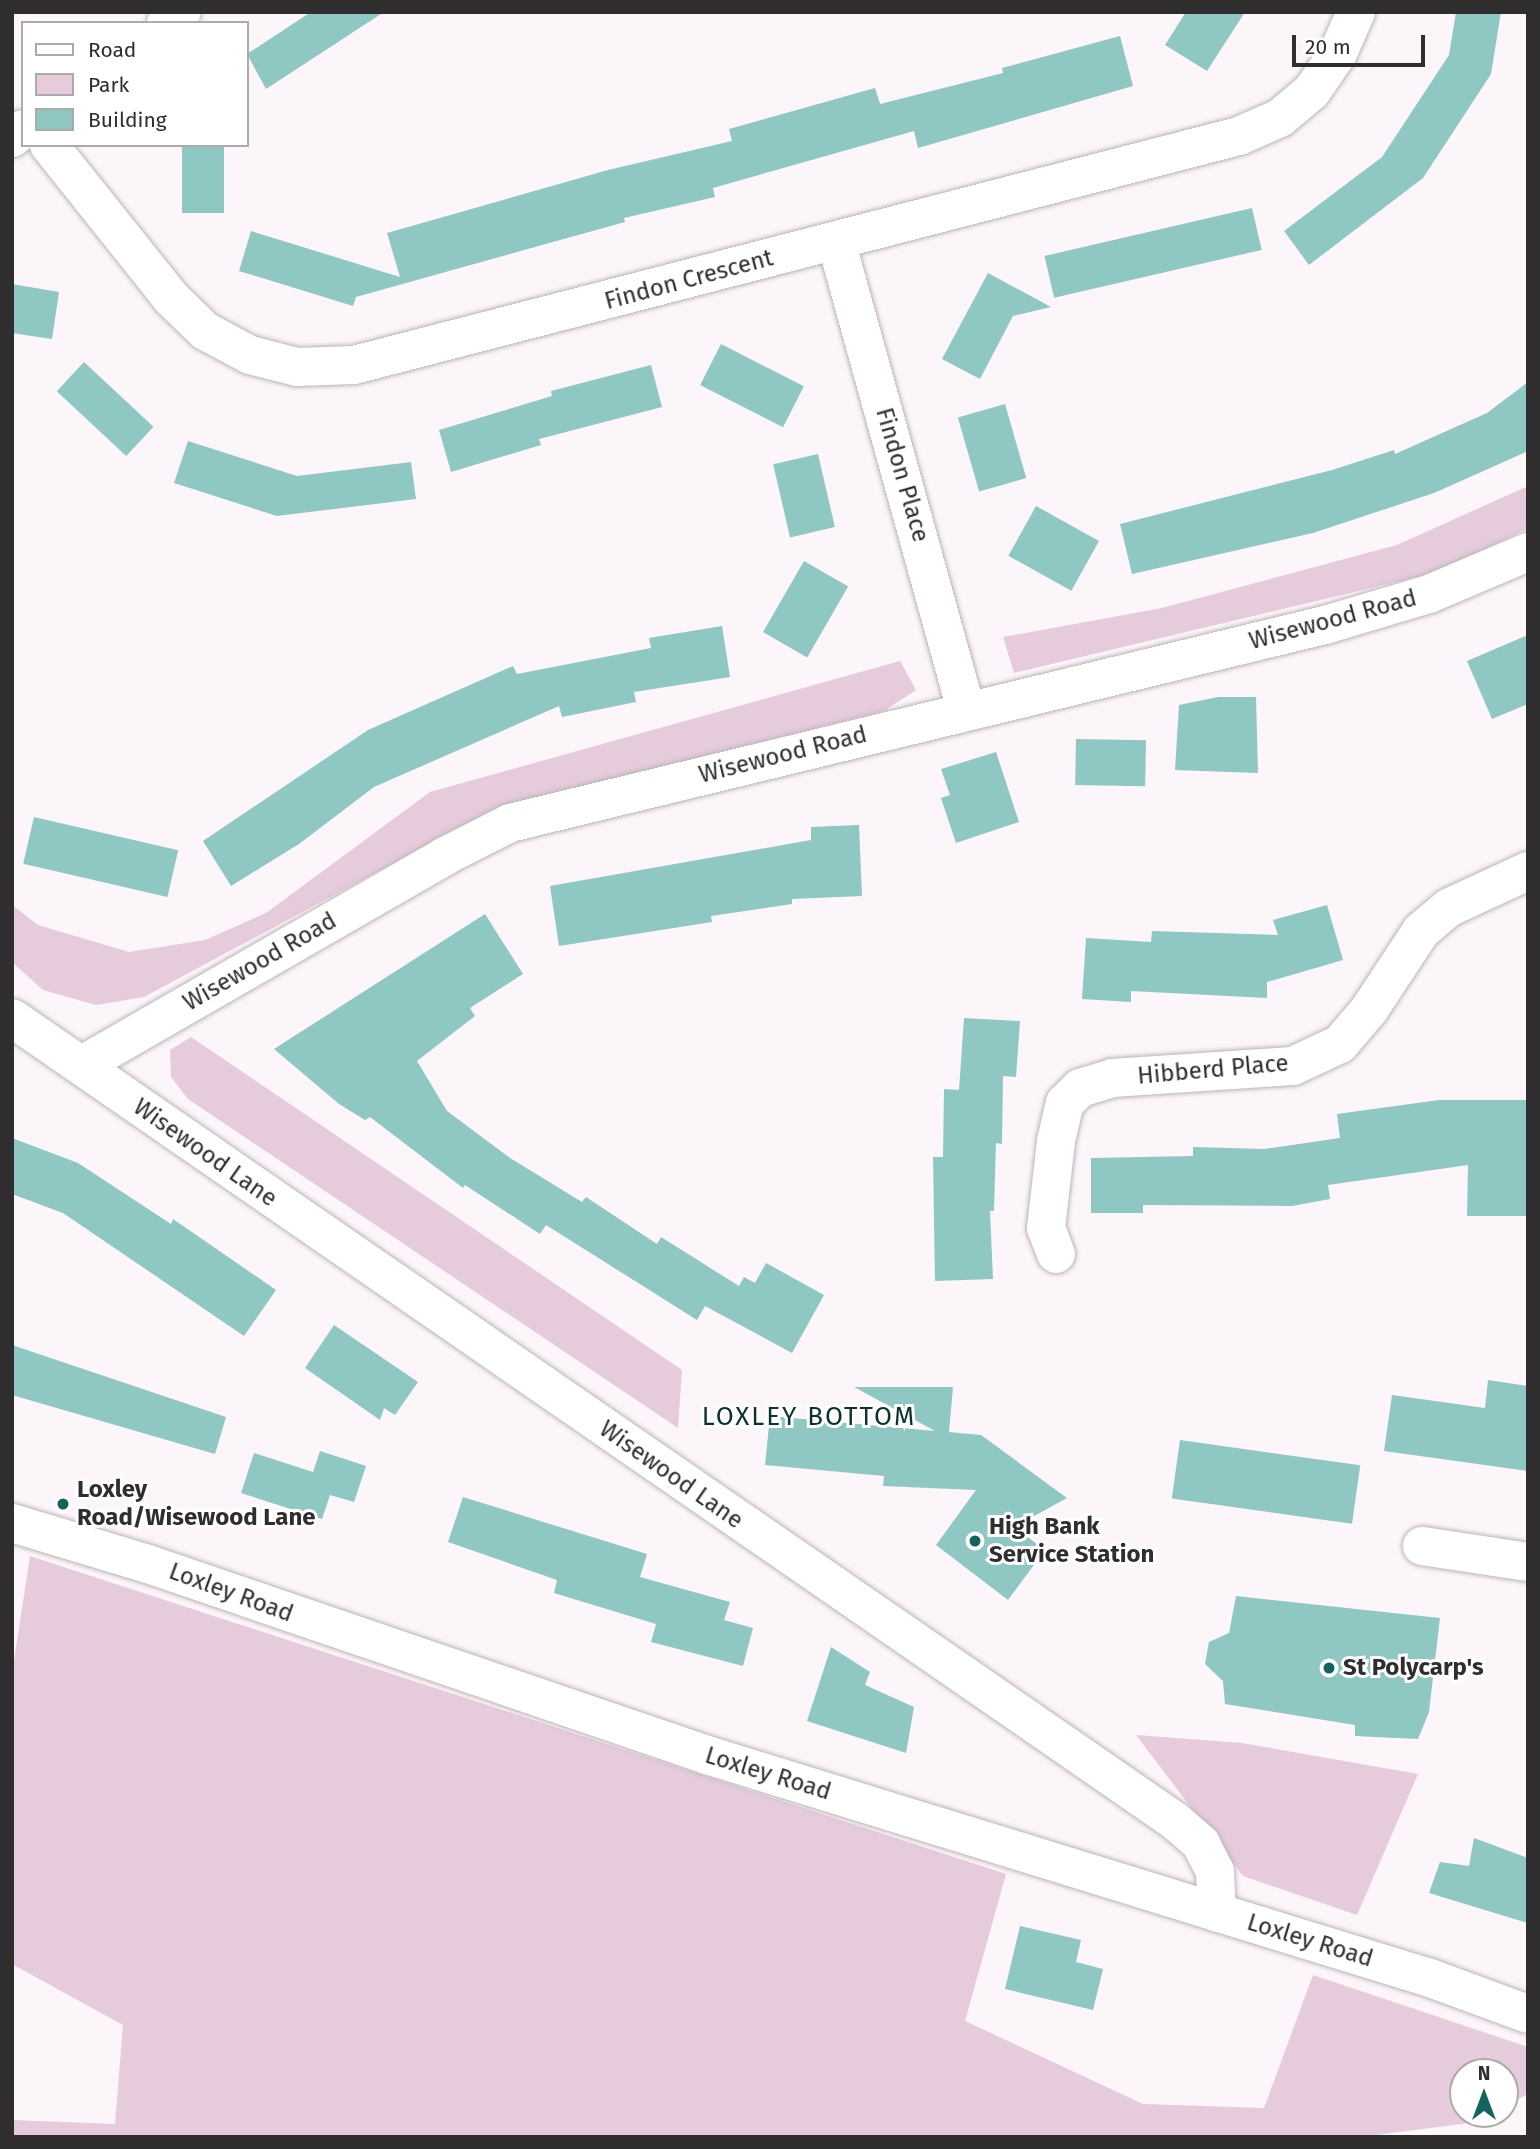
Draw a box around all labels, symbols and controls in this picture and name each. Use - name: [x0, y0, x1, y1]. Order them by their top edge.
- legend: [21, 21, 248, 147]
- scale bar: [1295, 21, 1428, 65]
- text: 20 m: [1305, 34, 1351, 60]
- text: Road: [88, 37, 136, 63]
- text: Park: [88, 72, 129, 98]
- text: Building: [88, 107, 167, 133]
- street label: Findon Crescent: [602, 244, 776, 316]
- street label: Findon Place: [869, 405, 935, 545]
- street label: Wisewood Road: [1246, 584, 1420, 656]
- street label: Wisewood Road: [696, 720, 870, 790]
- street label: Wisewood Road: [178, 906, 342, 1018]
- street label: Hibberd Place: [1136, 1049, 1290, 1091]
- street label: Wisewood Lane: [128, 1093, 282, 1213]
- district label: LOXLEY BOTTOM: [703, 1401, 915, 1433]
- street label: Wisewood Lane: [594, 1415, 748, 1535]
- place label: Loxley Road/Wisewood Lane: [77, 1476, 316, 1532]
- marker: Loxley Road/Wisewood Lane: [55, 1496, 71, 1512]
- place label: High Bank Service Station: [989, 1513, 1154, 1569]
- marker: High Bank Service Station: [967, 1533, 983, 1549]
- street label: Loxley Road: [165, 1557, 297, 1629]
- place label: St Polycarp's: [1343, 1654, 1484, 1682]
- marker: St Polycarp's: [1321, 1660, 1337, 1676]
- street label: Loxley Road: [702, 1741, 834, 1807]
- street label: Loxley Road: [1244, 1908, 1376, 1974]
- north arrow: [1449, 2058, 1519, 2128]
- text: N: [1478, 2062, 1490, 2085]

